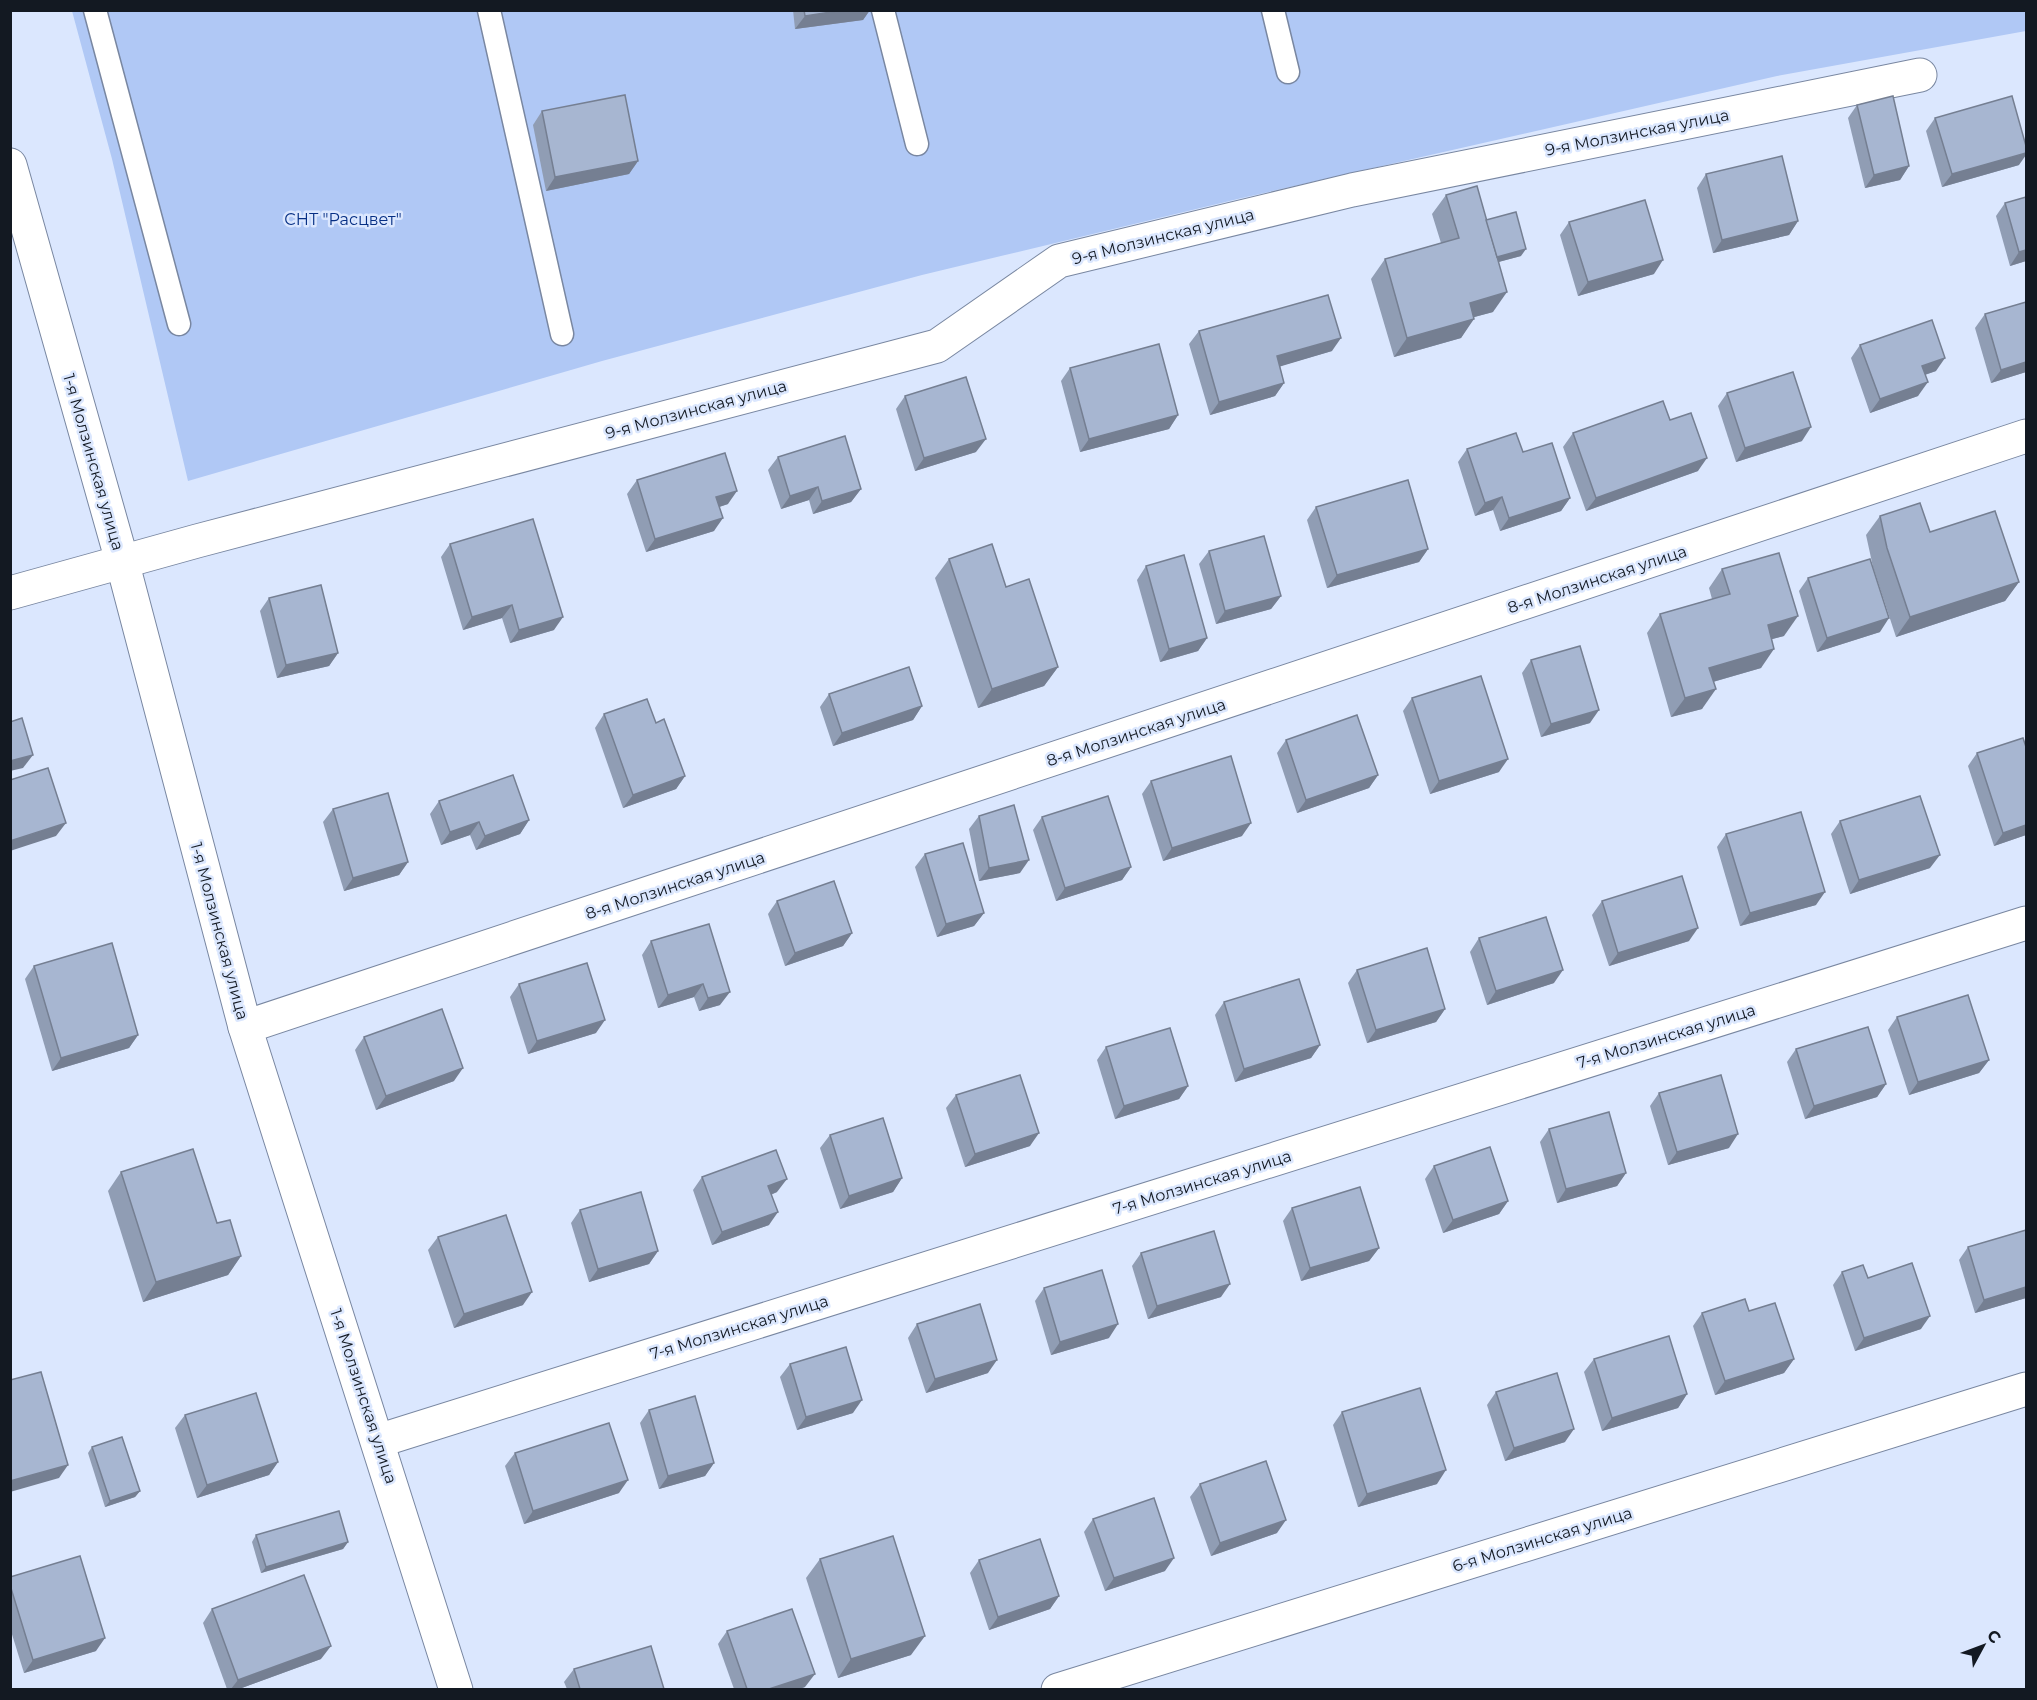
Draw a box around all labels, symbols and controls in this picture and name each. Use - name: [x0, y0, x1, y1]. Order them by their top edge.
- street label: 9-я Молзинская улица: [1544, 105, 1731, 160]
- street label: 9-я Молзинская улица: [1070, 205, 1256, 268]
- park label: СНТ "Расцвет": [284, 210, 402, 229]
- street label: 1-я Молзинская улица: [59, 372, 128, 553]
- street label: 9-я Молзинская улица: [603, 376, 789, 443]
- street label: 8-я Молзинская улица: [1505, 542, 1689, 617]
- street label: 8-я Молзинская улица: [1044, 695, 1228, 770]
- street label: 1-я Молзинская улица: [187, 840, 252, 1022]
- street label: 8-я Молзинская улица: [583, 848, 767, 923]
- street label: 7-я Молзинская улица: [1575, 1000, 1758, 1073]
- street label: 7-я Молзинская улица: [1111, 1146, 1294, 1219]
- street label: 7-я Молзинская улица: [648, 1291, 831, 1364]
- street label: 1-я Молзинская улица: [326, 1306, 401, 1486]
- street label: 6-я Молзинская улица: [1450, 1503, 1634, 1576]
- north arrow: [1953, 1616, 2013, 1676]
- text: С: [1983, 1626, 2005, 1647]

